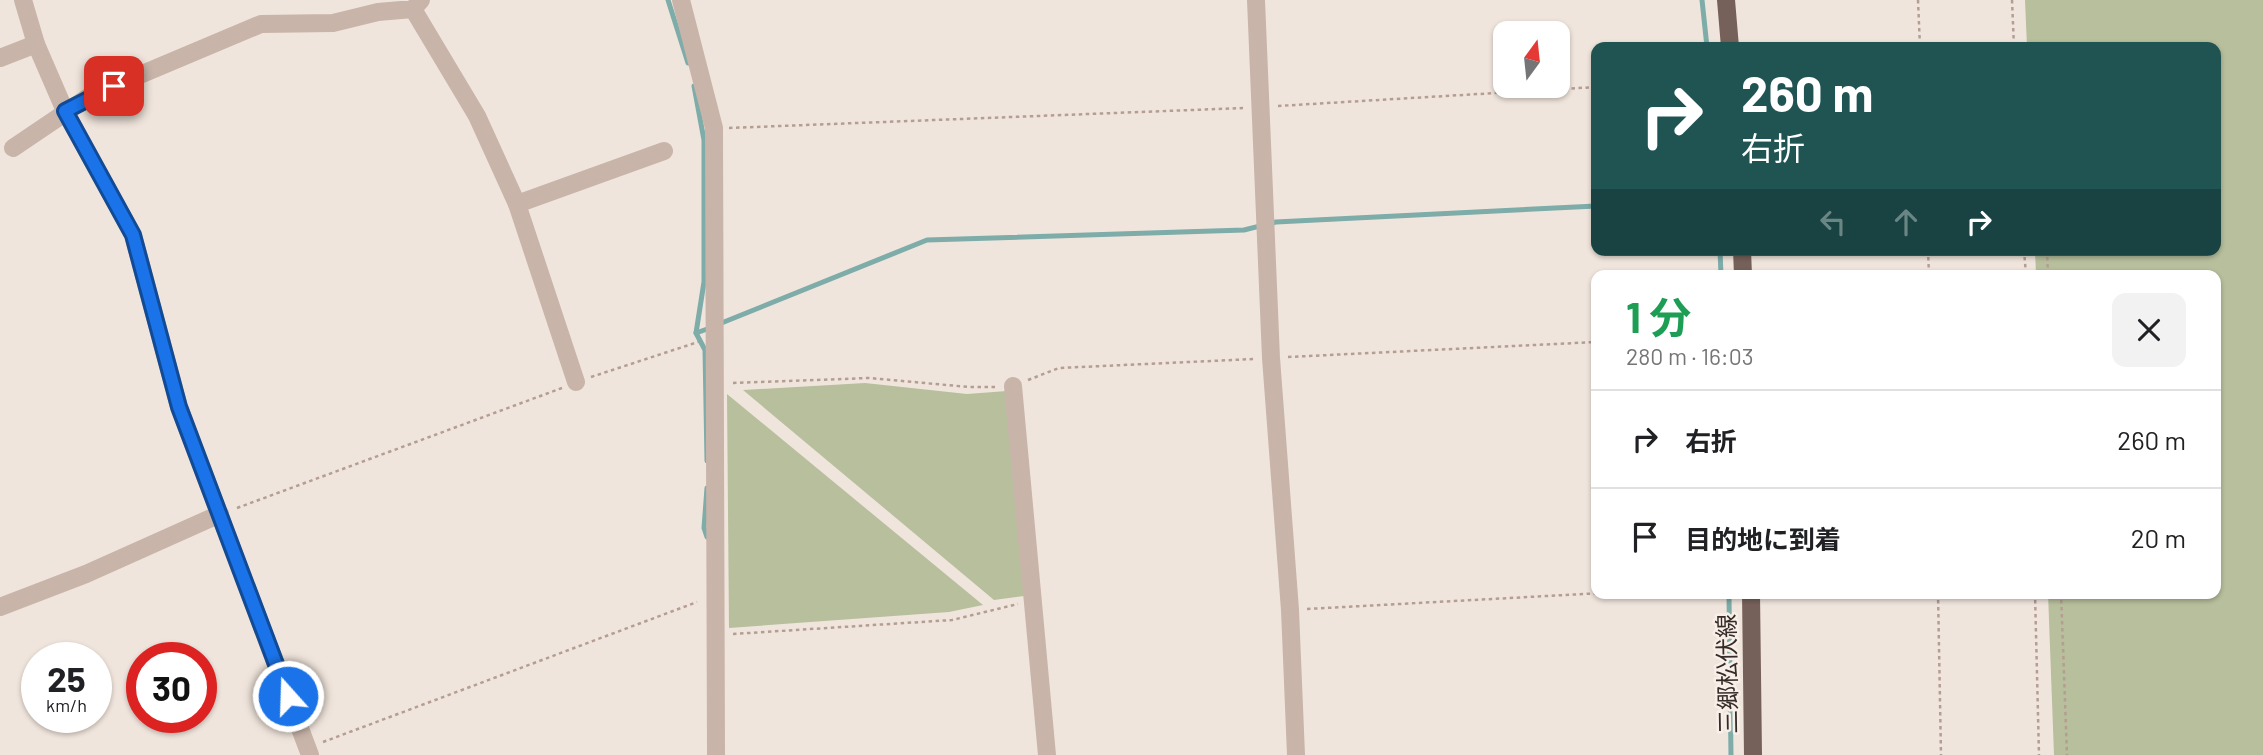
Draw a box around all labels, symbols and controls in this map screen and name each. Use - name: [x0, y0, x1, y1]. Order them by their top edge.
- north arrow: [1493, 21, 1570, 98]
- map controls: [1493, 21, 1570, 98]
- pin: [84, 56, 144, 116]
- text: 260 m: [1741, 63, 1873, 122]
- icon: arrive: [95, 67, 133, 105]
- icon: right: [1626, 70, 1717, 161]
- text: 右折: [1741, 128, 1805, 166]
- icon: left: [1814, 203, 1852, 241]
- icon: ahead: [1887, 203, 1925, 241]
- icon: right: [1960, 203, 1998, 241]
- text: 1 分: [1626, 291, 1691, 341]
- button: close: [2112, 293, 2186, 367]
- text: 280 m · 16:03: [1626, 342, 1754, 370]
- icon: right: [1626, 420, 1664, 458]
- text: 260 m: [2117, 424, 2186, 455]
- text: 右折: [1685, 425, 1737, 456]
- icon: arrive: [1626, 518, 1664, 556]
- text: 20 m: [2131, 522, 2186, 553]
- text: 目的地に到着: [1685, 523, 1841, 554]
- street label: 三郷松伏線: [1711, 614, 1742, 734]
- speed limit sign: 30: [126, 642, 217, 733]
- text: 25: [47, 657, 86, 699]
- position arrow: [251, 659, 325, 733]
- text: km/h: [46, 694, 87, 716]

